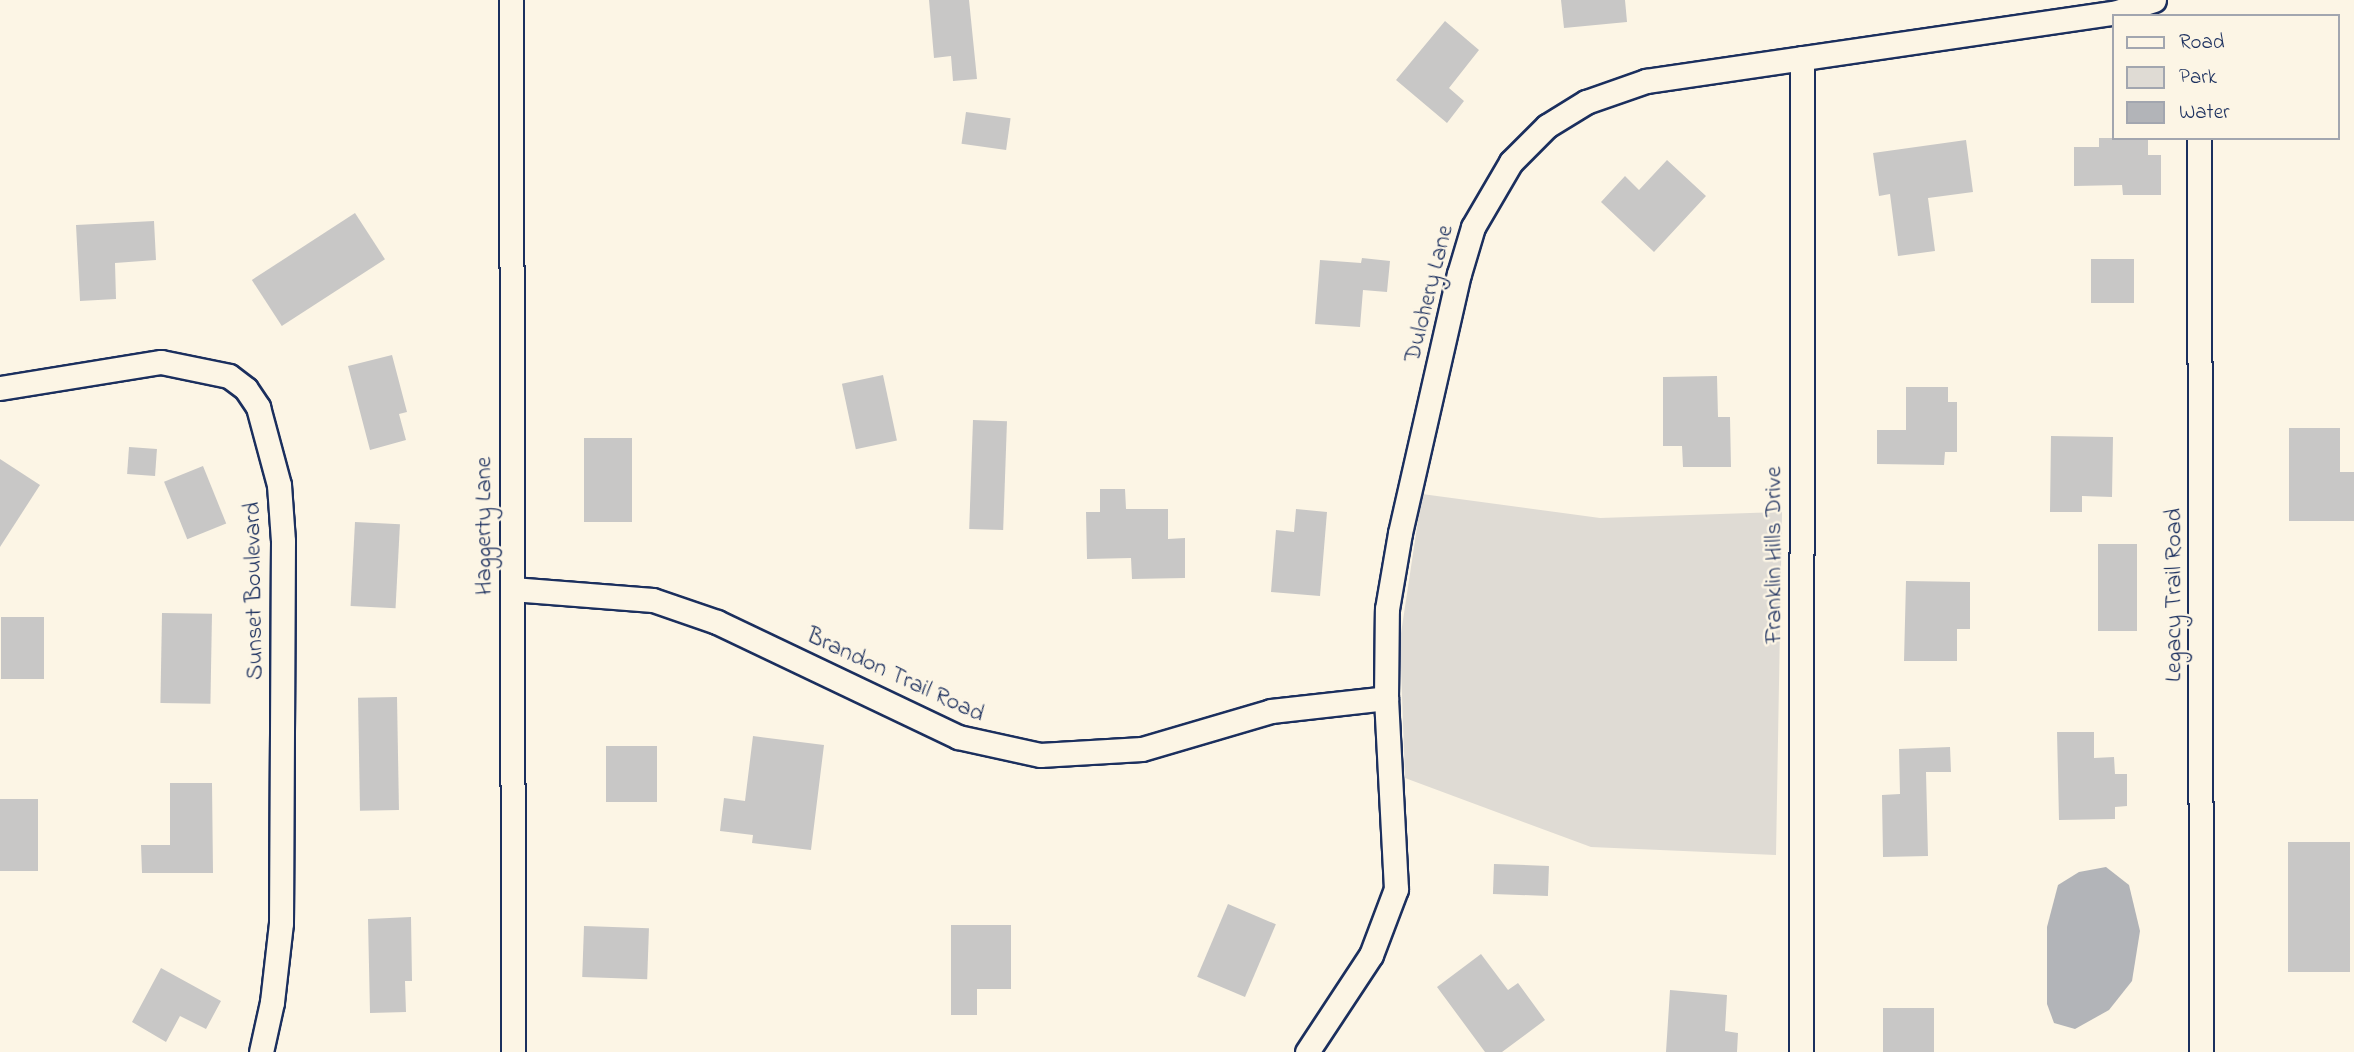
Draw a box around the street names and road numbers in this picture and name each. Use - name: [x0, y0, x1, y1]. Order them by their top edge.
- street label: Dulohery Lane: [1399, 222, 1461, 366]
- street label: Haggerty Lane: [471, 457, 499, 595]
- street label: Franklin Hills Drive: [1761, 466, 1789, 644]
- street label: Sunset Boulevard: [239, 502, 271, 680]
- street label: Legacy Trail Road: [2161, 508, 2189, 682]
- street label: Brandon Trail Road: [802, 622, 988, 730]

